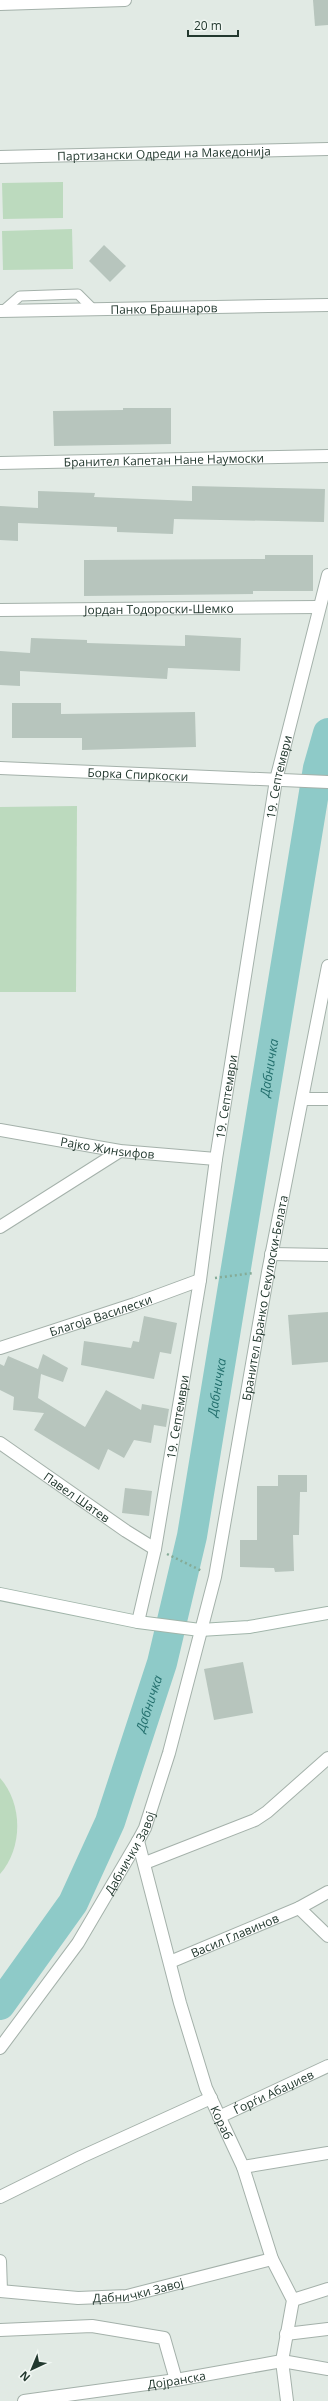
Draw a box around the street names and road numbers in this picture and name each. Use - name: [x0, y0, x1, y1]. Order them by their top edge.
- street label: Партизански Одреди на Македонија: [57, 142, 271, 164]
- street label: Панко Брашнаров: [110, 299, 218, 317]
- street label: Бранител Капетан Нане Наумоски: [64, 449, 264, 470]
- street label: Јордан Тодороски-Шемко: [83, 599, 234, 618]
- street label: 19. Септември: [262, 733, 296, 820]
- street label: Борка Спиркоски: [87, 763, 189, 785]
- street label: 19. Септември: [211, 1053, 241, 1140]
- street label: Рајко Жинѕифов: [59, 1132, 155, 1162]
- street label: Бранител Бранко Секулоски-Белата: [237, 1194, 291, 1402]
- street label: Благоја Василески: [47, 1290, 154, 1340]
- street label: 19. Септември: [162, 1374, 193, 1460]
- street label: Павел Шатев: [40, 1468, 114, 1526]
- street label: Дабнички Завој: [100, 1809, 158, 1897]
- street label: Васил Главинов: [188, 1909, 281, 1961]
- street label: Ѓорѓи Абаџиев: [230, 2065, 316, 2118]
- street label: Кораб: [207, 2102, 237, 2142]
- street label: Дабнички Завој: [92, 2273, 185, 2306]
- street label: Дојранска: [146, 2366, 207, 2392]

